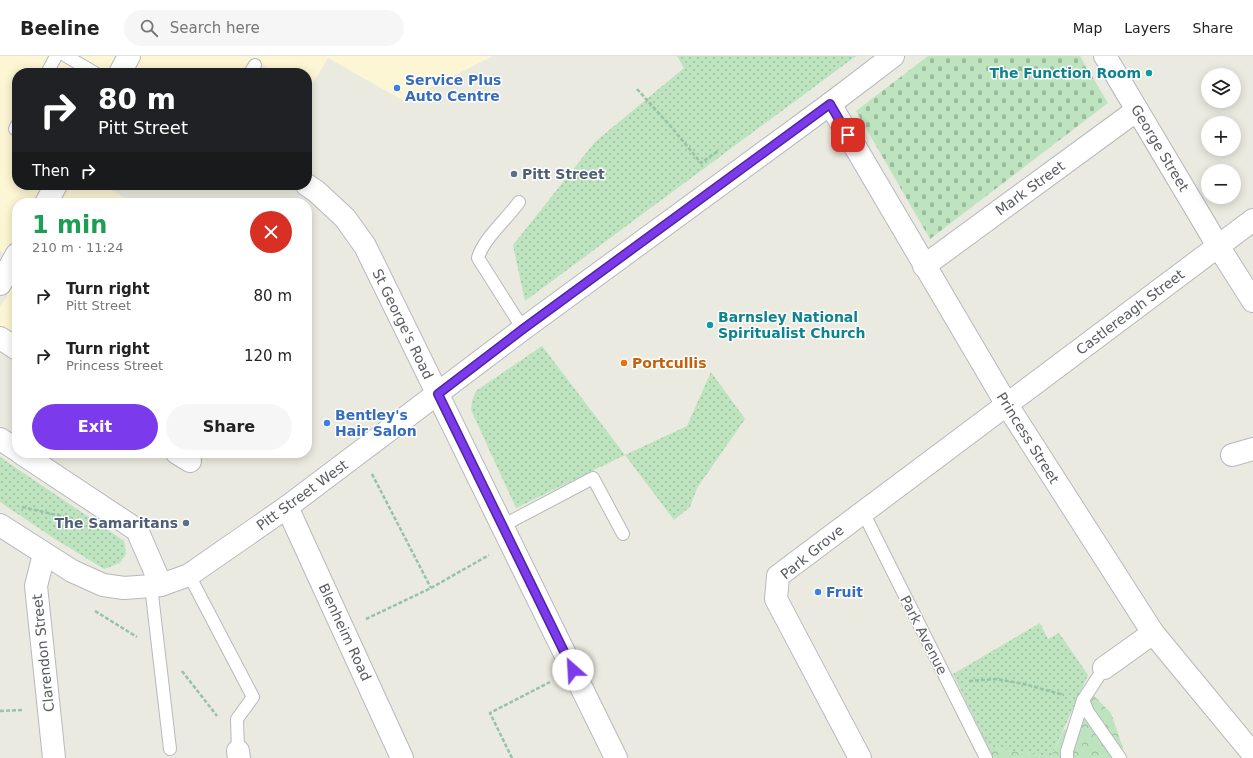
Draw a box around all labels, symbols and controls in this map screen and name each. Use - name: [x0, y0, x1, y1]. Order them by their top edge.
- search box: [124, 10, 404, 46]
- text: Beeline: [20, 17, 100, 39]
- icon: search: [138, 17, 160, 39]
- text: Search here: [170, 19, 260, 37]
- text: Map: [1073, 20, 1102, 36]
- text: Layers: [1124, 20, 1171, 36]
- text: Share: [1193, 20, 1233, 36]
- place label: The Function Room: [989, 65, 1141, 81]
- marker: The Function Room: [1144, 68, 1154, 78]
- map controls: [1201, 68, 1241, 204]
- button: layers: [1201, 68, 1241, 108]
- place label: Service Plus Auto Centre: [405, 72, 501, 104]
- text: 80 m: [98, 83, 176, 116]
- marker: Service Plus Auto Centre: [392, 83, 402, 93]
- icon: right: [32, 84, 84, 136]
- street label: George Street: [1128, 102, 1192, 195]
- button: +: [1201, 116, 1241, 156]
- text: Pitt Street: [98, 117, 188, 138]
- pin: [831, 118, 865, 152]
- icon: arrive: [837, 124, 859, 146]
- street label: Mark Street: [992, 157, 1068, 218]
- icon: right: [77, 160, 99, 182]
- text: Then: [32, 162, 69, 180]
- button: −: [1201, 164, 1241, 204]
- place label: Pitt Street: [522, 166, 605, 182]
- marker: Pitt Street: [509, 169, 519, 179]
- text: 1 min: [32, 211, 107, 239]
- button: close: [250, 211, 292, 253]
- text: 210 m · 11:24: [32, 240, 123, 255]
- street label: St George's Road: [369, 266, 437, 382]
- street label: Castlereagh Street: [1073, 266, 1188, 358]
- text: Turn right: [66, 280, 150, 298]
- icon: right: [32, 285, 54, 307]
- text: 80 m: [254, 287, 292, 305]
- text: Pitt Street: [66, 298, 131, 313]
- place label: Barnsley National Spiritualist Church: [718, 309, 866, 341]
- marker: Barnsley National Spiritualist Church: [705, 320, 715, 330]
- text: Turn right: [66, 340, 150, 358]
- icon: right: [32, 345, 54, 367]
- text: 120 m: [244, 347, 292, 365]
- place label: Portcullis: [632, 355, 706, 371]
- text: Princess Street: [66, 358, 163, 373]
- marker: Portcullis: [619, 358, 629, 368]
- street label: Princess Street: [993, 389, 1063, 487]
- button: Exit: [32, 404, 158, 450]
- button: Share: [166, 404, 292, 450]
- place label: Bentley's Hair Salon: [335, 407, 417, 439]
- marker: Bentley's Hair Salon: [322, 418, 332, 428]
- street label: Pitt Street West: [253, 456, 351, 533]
- place label: The Samaritans: [54, 515, 178, 531]
- marker: The Samaritans: [181, 518, 191, 528]
- street label: Park Grove: [777, 522, 847, 582]
- street label: Blenheim Road: [315, 581, 375, 683]
- place label: Fruit: [826, 584, 863, 600]
- marker: Fruit: [813, 587, 823, 597]
- street label: Clarendon Street: [29, 593, 57, 713]
- street label: Park Avenue: [897, 593, 951, 677]
- position arrow: [552, 649, 594, 691]

